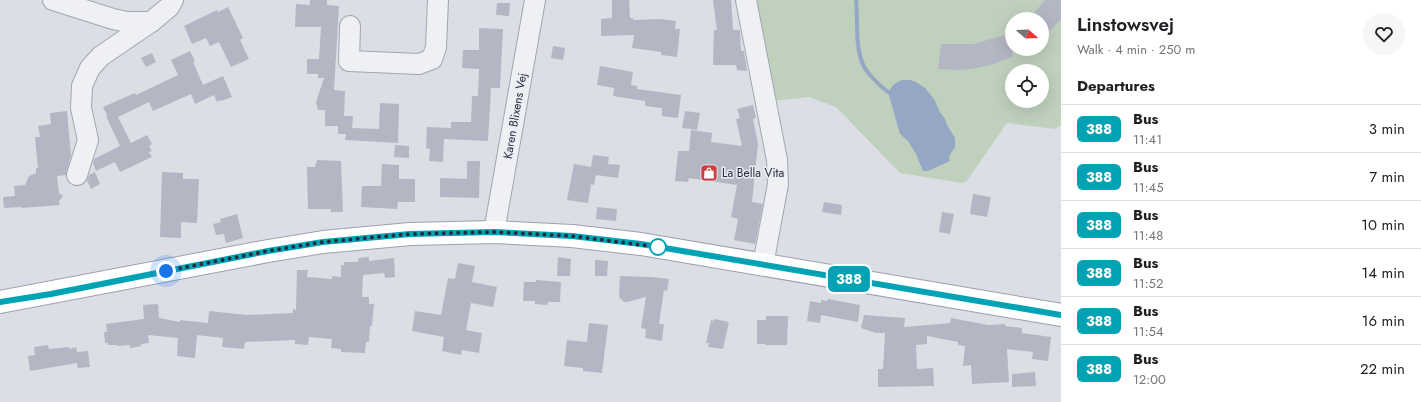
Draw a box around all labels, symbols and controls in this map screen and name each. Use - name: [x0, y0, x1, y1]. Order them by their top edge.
- text: Linstowsvej: [1077, 11, 1174, 38]
- north arrow: [1005, 12, 1049, 56]
- map controls: [1005, 12, 1049, 108]
- button: heart: [1363, 13, 1405, 55]
- text: Walk · 4 min · 250 m: [1077, 40, 1195, 59]
- button: locate: [1005, 64, 1049, 108]
- street label: Karen Blixens Vej: [499, 72, 531, 160]
- text: Departures: [1077, 75, 1155, 97]
- text: Bus: [1133, 108, 1158, 130]
- text: 3 min: [1369, 118, 1405, 140]
- text: 388: [1086, 119, 1112, 139]
- text: 11:41: [1133, 130, 1162, 149]
- text: Bus: [1133, 156, 1158, 178]
- shop icon: La Bella Vita: [699, 163, 719, 183]
- place label: La Bella Vita: [722, 164, 784, 182]
- text: 7 min: [1369, 166, 1405, 188]
- text: 388: [1086, 167, 1112, 187]
- text: 11:45: [1133, 178, 1164, 197]
- text: Bus: [1133, 204, 1158, 226]
- text: 10 min: [1361, 214, 1405, 236]
- text: 388: [1086, 215, 1112, 235]
- text: 11:48: [1133, 226, 1163, 245]
- unlabelled marker: [649, 238, 667, 256]
- text: Bus: [1133, 252, 1158, 274]
- your location: [156, 261, 176, 281]
- text: 14 min: [1362, 262, 1405, 284]
- text: 388: [1086, 263, 1112, 283]
- line badge: 388: [826, 266, 872, 292]
- text: 388: [836, 269, 862, 289]
- text: 11:52: [1133, 274, 1163, 293]
- text: Bus: [1133, 300, 1158, 322]
- text: 16 min: [1362, 310, 1405, 332]
- text: 388: [1086, 311, 1112, 331]
- text: 11:54: [1133, 322, 1164, 341]
- text: Bus: [1133, 348, 1158, 370]
- text: 22 min: [1360, 358, 1405, 380]
- text: 388: [1086, 359, 1112, 379]
- text: 12:00: [1133, 370, 1166, 389]

